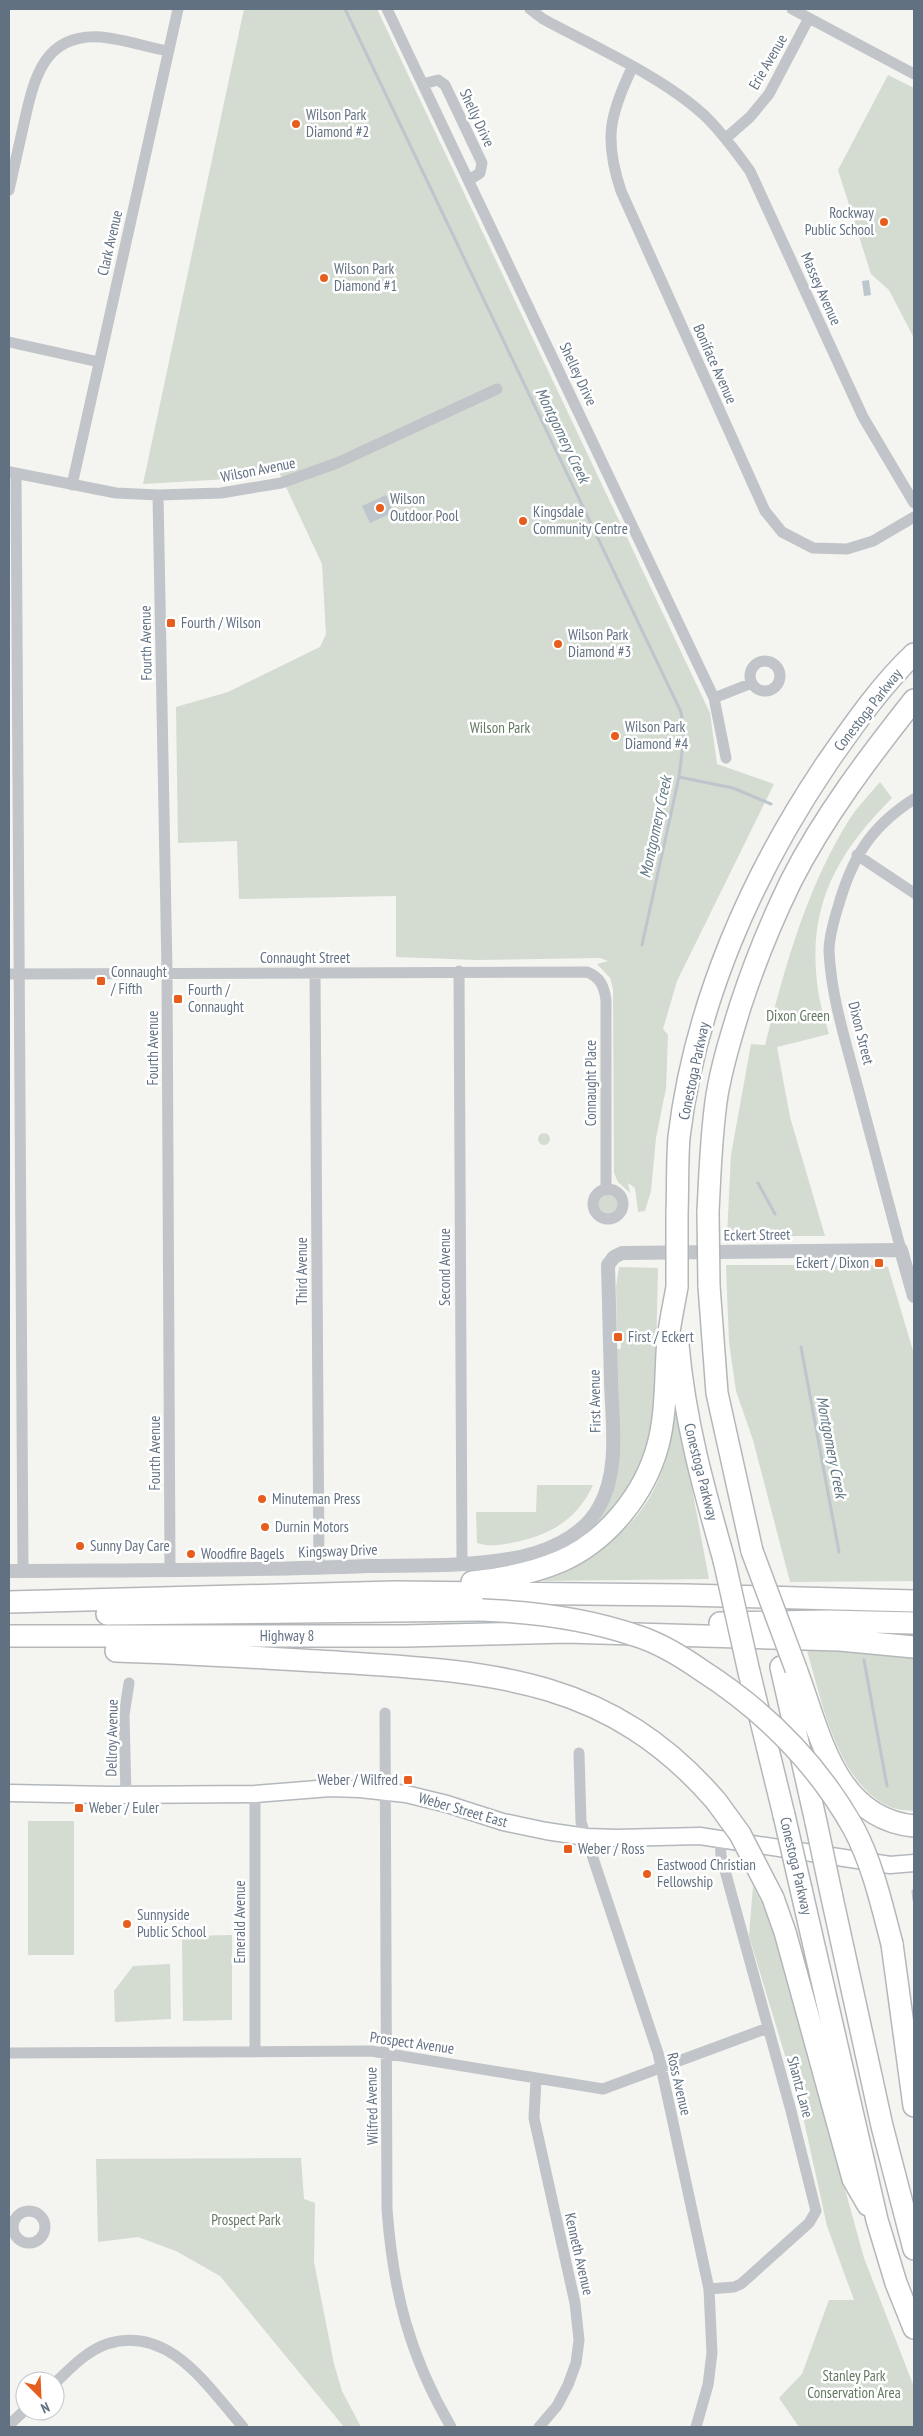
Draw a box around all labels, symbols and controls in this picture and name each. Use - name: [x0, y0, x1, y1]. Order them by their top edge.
- street label: Erie Avenue: [744, 31, 791, 93]
- street label: Shelly Drive: [456, 86, 499, 150]
- place label: Wilson Park Diamond #2: [306, 105, 369, 141]
- marker: Wilson Park Diamond #2: [290, 118, 302, 130]
- place label: Rockway Public School: [805, 203, 874, 239]
- street label: Clark Avenue: [93, 208, 126, 277]
- marker: Rockway Public School: [878, 216, 890, 228]
- street label: Massey Avenue: [797, 250, 846, 328]
- place label: Wilson Park Diamond #1: [334, 259, 397, 295]
- marker: Wilson Park Diamond #1: [318, 272, 330, 284]
- street label: Boniface Avenue: [689, 321, 741, 407]
- street label: Shelley Drive: [556, 339, 601, 409]
- water label: Montgomery Creek: [531, 384, 595, 487]
- street label: Wilson Avenue: [219, 453, 297, 486]
- place label: Wilson Outdoor Pool: [390, 489, 459, 525]
- marker: Wilson Outdoor Pool: [374, 502, 386, 514]
- place label: Kingsdale Community Centre: [533, 502, 628, 538]
- marker: Kingsdale Community Centre: [517, 515, 529, 527]
- street label: Fourth Avenue: [135, 605, 156, 681]
- place label: Fourth / Wilson: [181, 613, 261, 632]
- marker: Fourth / Wilson: [165, 617, 177, 629]
- place label: Wilson Park Diamond #3: [568, 625, 631, 661]
- marker: Wilson Park Diamond #3: [552, 638, 564, 650]
- street label: Conestoga Parkway: [829, 664, 906, 755]
- place label: Wilson Park Diamond #4: [625, 717, 688, 753]
- park label: Wilson Park: [470, 718, 530, 737]
- marker: Wilson Park Diamond #4: [609, 730, 621, 742]
- water label: Montgomery Creek: [634, 773, 676, 880]
- street label: Connaught Street: [260, 948, 350, 967]
- place label: Connaught / Fifth: [110, 962, 167, 998]
- marker: Connaught / Fifth: [95, 975, 107, 987]
- place label: Fourth / Connaught: [188, 980, 244, 1016]
- marker: Fourth / Connaught: [172, 993, 184, 1005]
- street label: Dixon Street: [844, 999, 878, 1066]
- park label: Dixon Green: [766, 1006, 830, 1025]
- street label: Fourth Avenue: [143, 1010, 162, 1086]
- street label: Conestoga Parkway: [674, 1020, 713, 1122]
- street label: Connaught Place: [581, 1040, 600, 1126]
- street label: Eckert Street: [724, 1224, 790, 1245]
- street label: Second Avenue: [435, 1228, 454, 1306]
- street label: Third Avenue: [292, 1237, 311, 1305]
- place label: Eckert / Dixon: [796, 1253, 869, 1272]
- marker: Eckert / Dixon: [873, 1257, 885, 1269]
- place label: First / Eckert: [628, 1327, 694, 1346]
- marker: First / Eckert: [612, 1331, 624, 1343]
- street label: First Avenue: [584, 1369, 605, 1433]
- water label: Montgomery Creek: [812, 1394, 852, 1501]
- street label: Fourth Avenue: [145, 1415, 164, 1491]
- street label: Conestoga Parkway: [680, 1421, 723, 1523]
- place label: Minuteman Press: [272, 1489, 360, 1508]
- marker: Minuteman Press: [256, 1493, 268, 1505]
- place label: Durnin Motors: [275, 1517, 349, 1536]
- marker: Durnin Motors: [259, 1521, 271, 1533]
- place label: Sunny Day Care: [90, 1536, 170, 1555]
- marker: Sunny Day Care: [74, 1540, 86, 1552]
- street label: Kingsway Drive: [298, 1540, 378, 1561]
- place label: Woodfire Bagels: [201, 1544, 284, 1563]
- marker: Woodfire Bagels: [185, 1548, 197, 1560]
- street label: Highway 8: [260, 1626, 314, 1645]
- street label: Dellroy Avenue: [101, 1699, 122, 1777]
- place label: Weber / Wilfred: [317, 1770, 398, 1789]
- marker: Weber / Wilfred: [402, 1774, 414, 1786]
- street label: Weber Street East: [416, 1788, 510, 1831]
- place label: Weber / Euler: [89, 1798, 160, 1817]
- marker: Weber / Euler: [73, 1802, 85, 1814]
- street label: Conestoga Parkway: [776, 1815, 817, 1917]
- place label: Weber / Ross: [578, 1839, 645, 1858]
- marker: Weber / Ross: [562, 1843, 574, 1855]
- place label: Eastwood Christian Fellowship: [657, 1855, 756, 1891]
- marker: Eastwood Christian Fellowship: [641, 1868, 653, 1880]
- street label: Emerald Avenue: [230, 1880, 249, 1964]
- place label: Sunnyside Public School: [137, 1905, 207, 1941]
- marker: Sunnyside Public School: [121, 1918, 133, 1930]
- street label: Prospect Avenue: [369, 2027, 455, 2058]
- street label: Ross Avenue: [663, 2051, 696, 2117]
- street label: Shantz Lane: [783, 2054, 818, 2120]
- street label: Wilfred Avenue: [361, 2067, 382, 2145]
- park label: Prospect Park: [211, 2210, 281, 2229]
- street label: Kenneth Avenue: [561, 2211, 598, 2297]
- park label: Stanley Park Conservation Area: [807, 2366, 901, 2402]
- north arrow: [15, 2371, 65, 2421]
- text: N: [38, 2398, 52, 2418]

